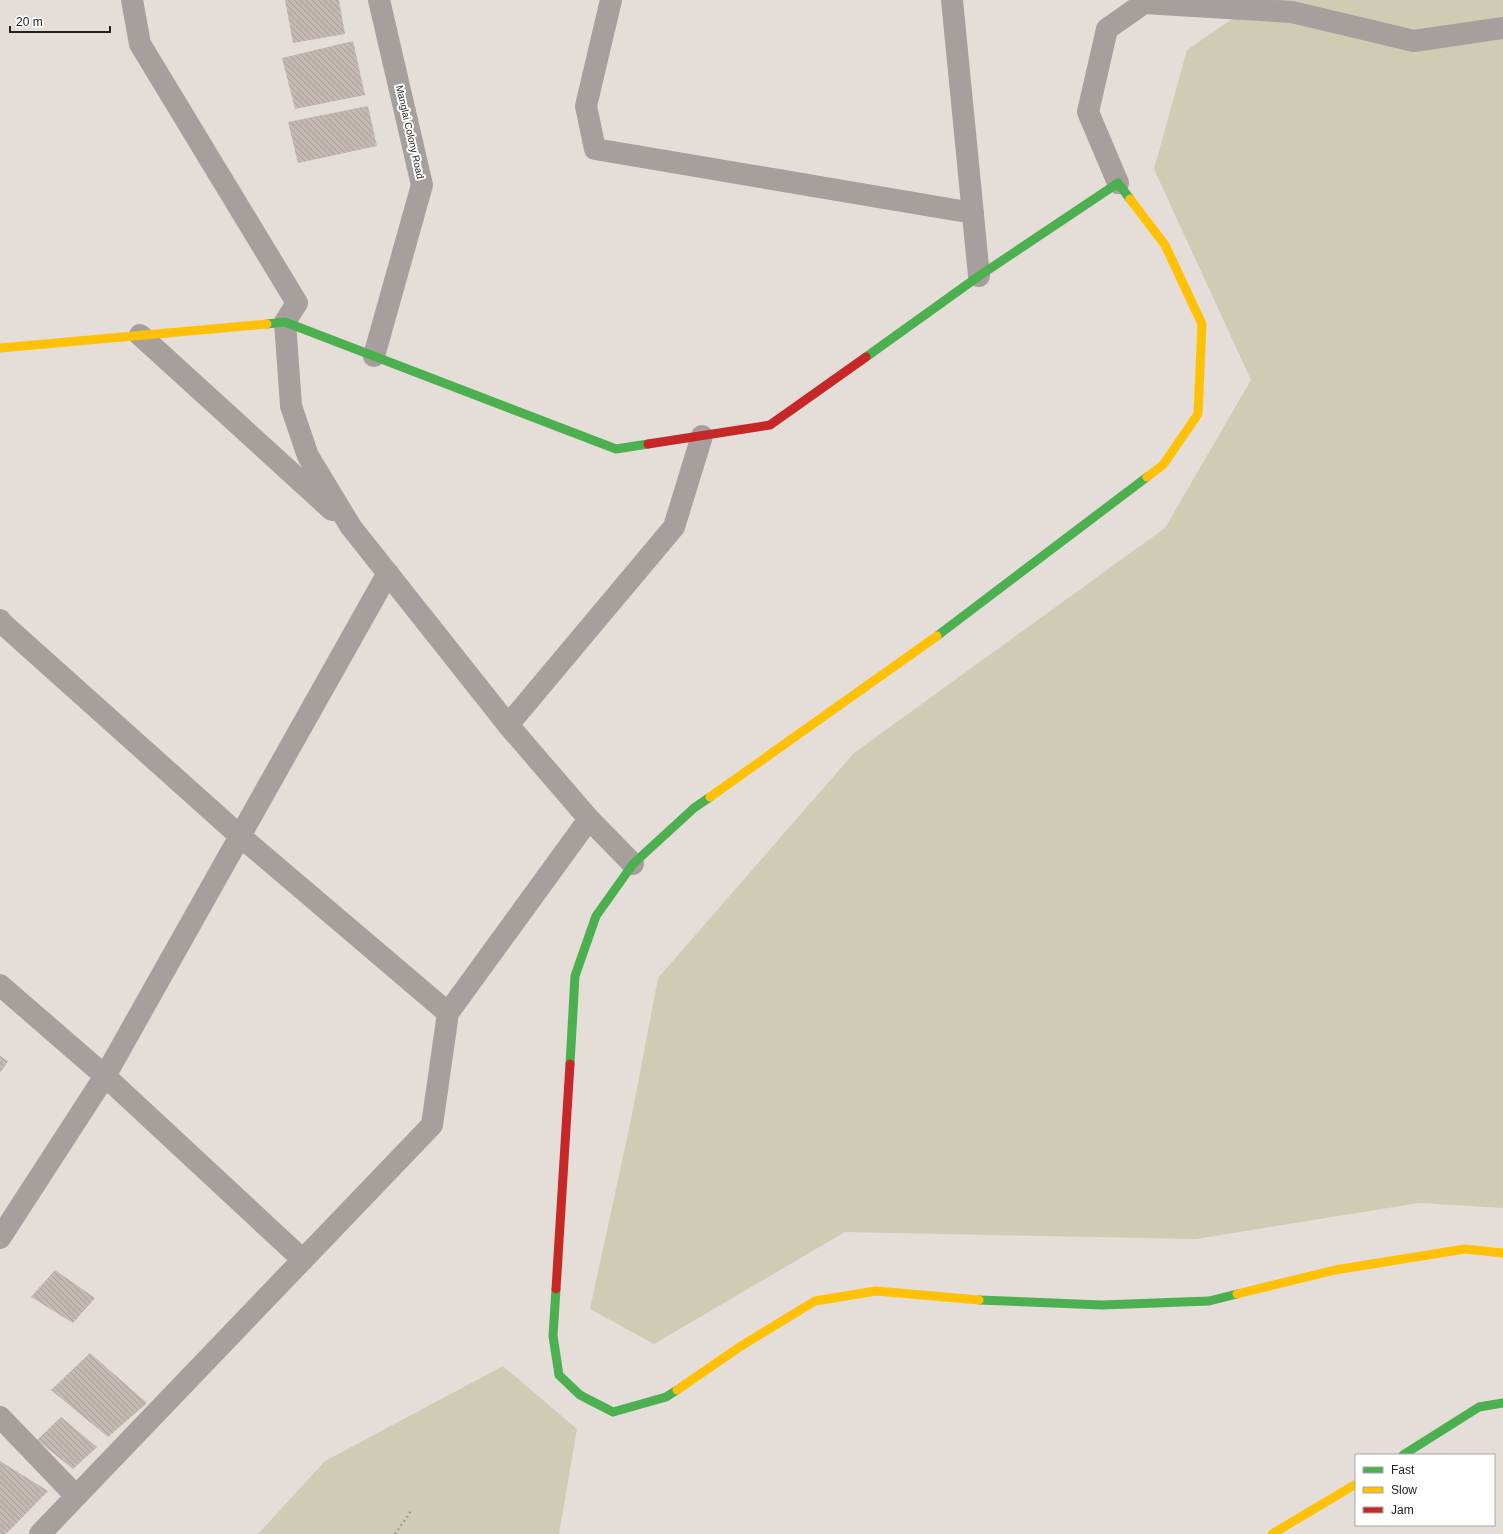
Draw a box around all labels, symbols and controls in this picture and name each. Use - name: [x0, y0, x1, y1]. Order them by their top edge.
- scale bar: [10, 8, 110, 34]
- text: 20 m: [16, 15, 43, 29]
- street label: Manglai Colony Road: [394, 84, 426, 180]
- legend: [1355, 1454, 1495, 1526]
- text: Fast: [1391, 1463, 1415, 1477]
- text: Slow: [1391, 1483, 1417, 1497]
- text: Jam: [1391, 1503, 1414, 1517]

